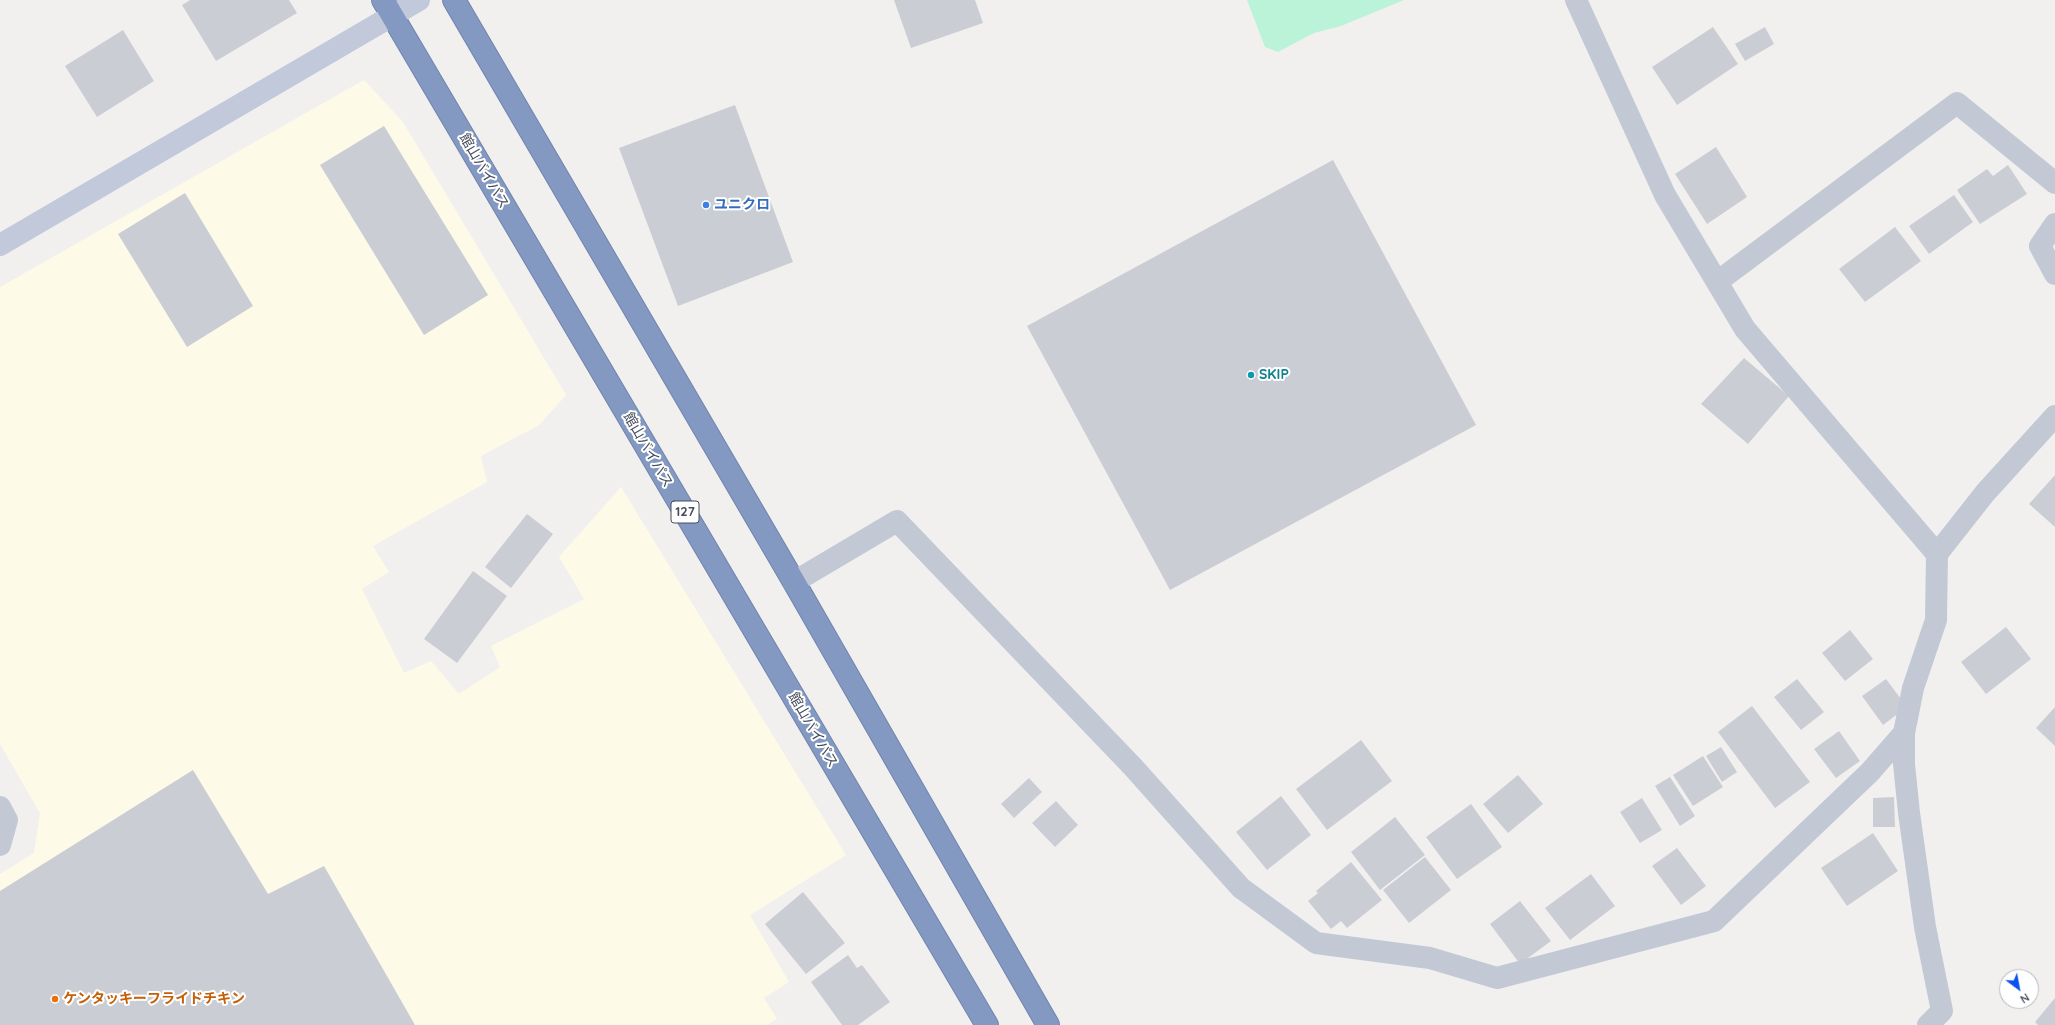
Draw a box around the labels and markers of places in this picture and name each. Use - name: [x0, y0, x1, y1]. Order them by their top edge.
- place label: ユニクロ: [714, 197, 770, 213]
- marker: ユニクロ: [701, 200, 711, 210]
- place label: SKIP: [1259, 367, 1289, 383]
- marker: SKIP: [1246, 370, 1256, 380]
- place label: ケンタッキーフライドチキン: [63, 991, 245, 1007]
- marker: ケンタッキーフライドチキン: [50, 994, 60, 1004]

